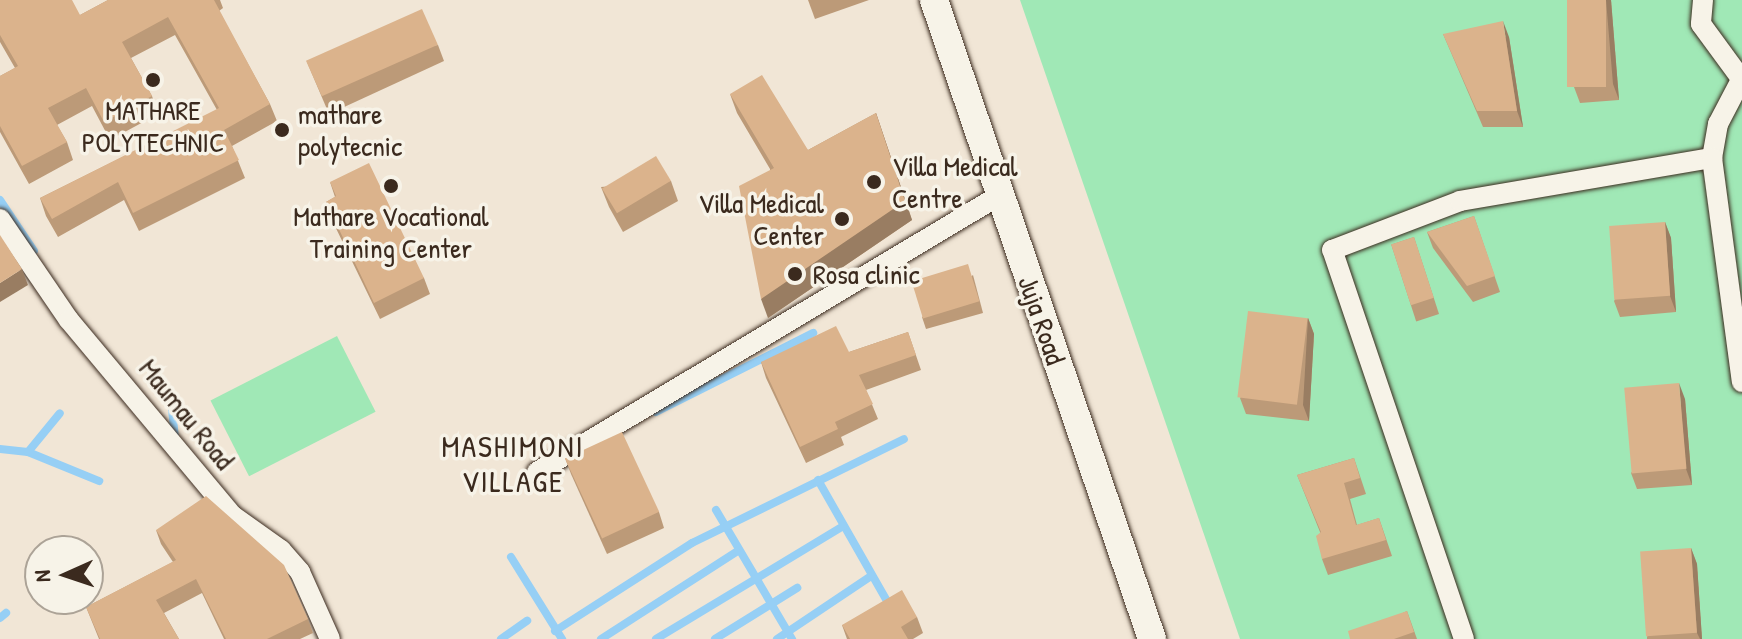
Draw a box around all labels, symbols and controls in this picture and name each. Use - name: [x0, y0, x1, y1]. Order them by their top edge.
- marker: MATHARE POLYTECHNIC: [144, 71, 162, 89]
- place label: MATHARE POLYTECHNIC: [82, 93, 224, 159]
- place label: mathare polytecnic: [298, 97, 402, 163]
- marker: mathare polytecnic: [273, 121, 291, 139]
- place label: Villa Medical Centre: [892, 149, 1018, 215]
- marker: Villa Medical Centre: [863, 171, 885, 193]
- marker: Mathare Vocational Training Center: [382, 177, 400, 195]
- place label: Villa Medical Center: [698, 186, 824, 252]
- place label: Mathare Vocational Training Center: [293, 199, 489, 265]
- marker: Villa Medical Center: [831, 208, 853, 230]
- place label: Rosa clinic: [813, 257, 920, 291]
- marker: Rosa clinic: [784, 263, 806, 285]
- street label: Juja Road: [1011, 271, 1073, 369]
- street label: Maumau Road: [132, 352, 242, 476]
- district label: MASHIMONI VILLAGE: [442, 428, 584, 498]
- north arrow: [24, 535, 104, 615]
- text: N: [27, 570, 57, 583]

